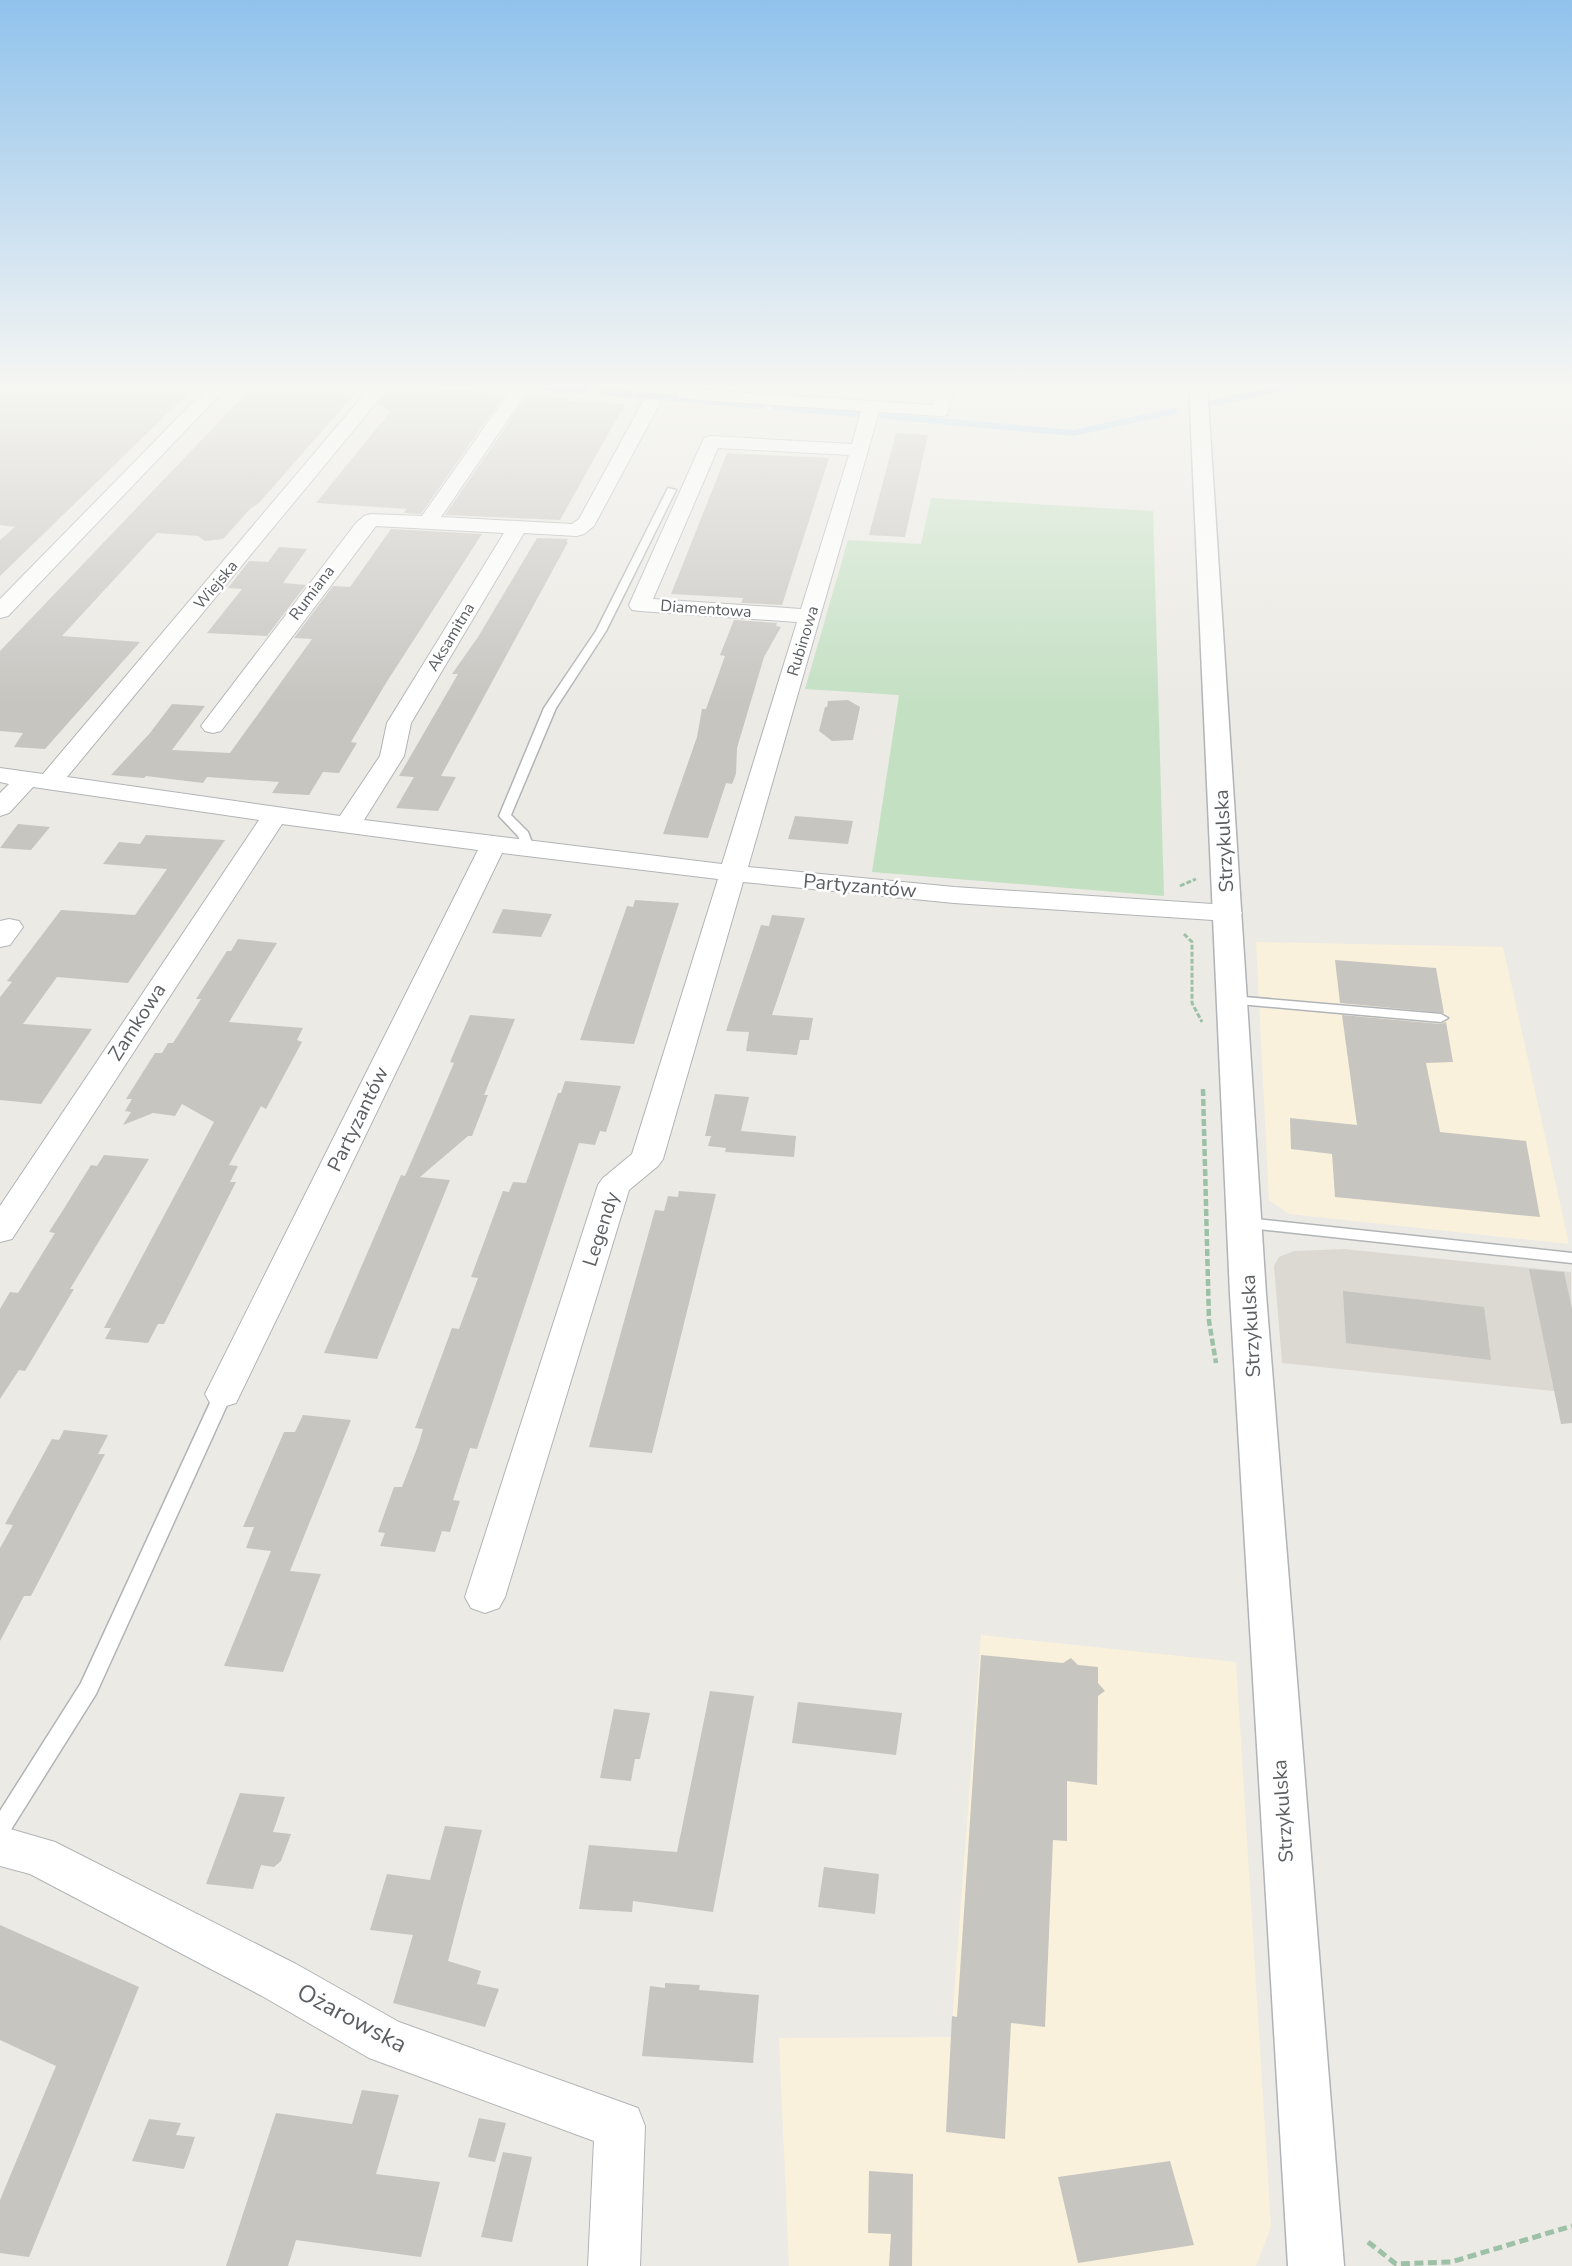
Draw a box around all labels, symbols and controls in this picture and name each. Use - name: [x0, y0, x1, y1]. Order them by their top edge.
- street label: Wiejska: [189, 556, 243, 614]
- street label: Rumiana: [284, 561, 340, 625]
- street label: Diamentowa: [660, 595, 752, 623]
- street label: Aksamitna: [422, 599, 480, 675]
- street label: Rubinowa: [782, 603, 824, 679]
- street label: Strzykulska: [1208, 789, 1240, 893]
- street label: Partyzantów: [802, 868, 918, 904]
- street label: Zamkowa: [102, 978, 172, 1066]
- street label: Partyzantów: [321, 1062, 395, 1176]
- street label: Legendy: [576, 1188, 626, 1270]
- street label: Strzykulska: [1235, 1274, 1267, 1378]
- street label: Strzykulska: [1266, 1759, 1300, 1863]
- street label: Ożarowska: [292, 1976, 412, 2060]

